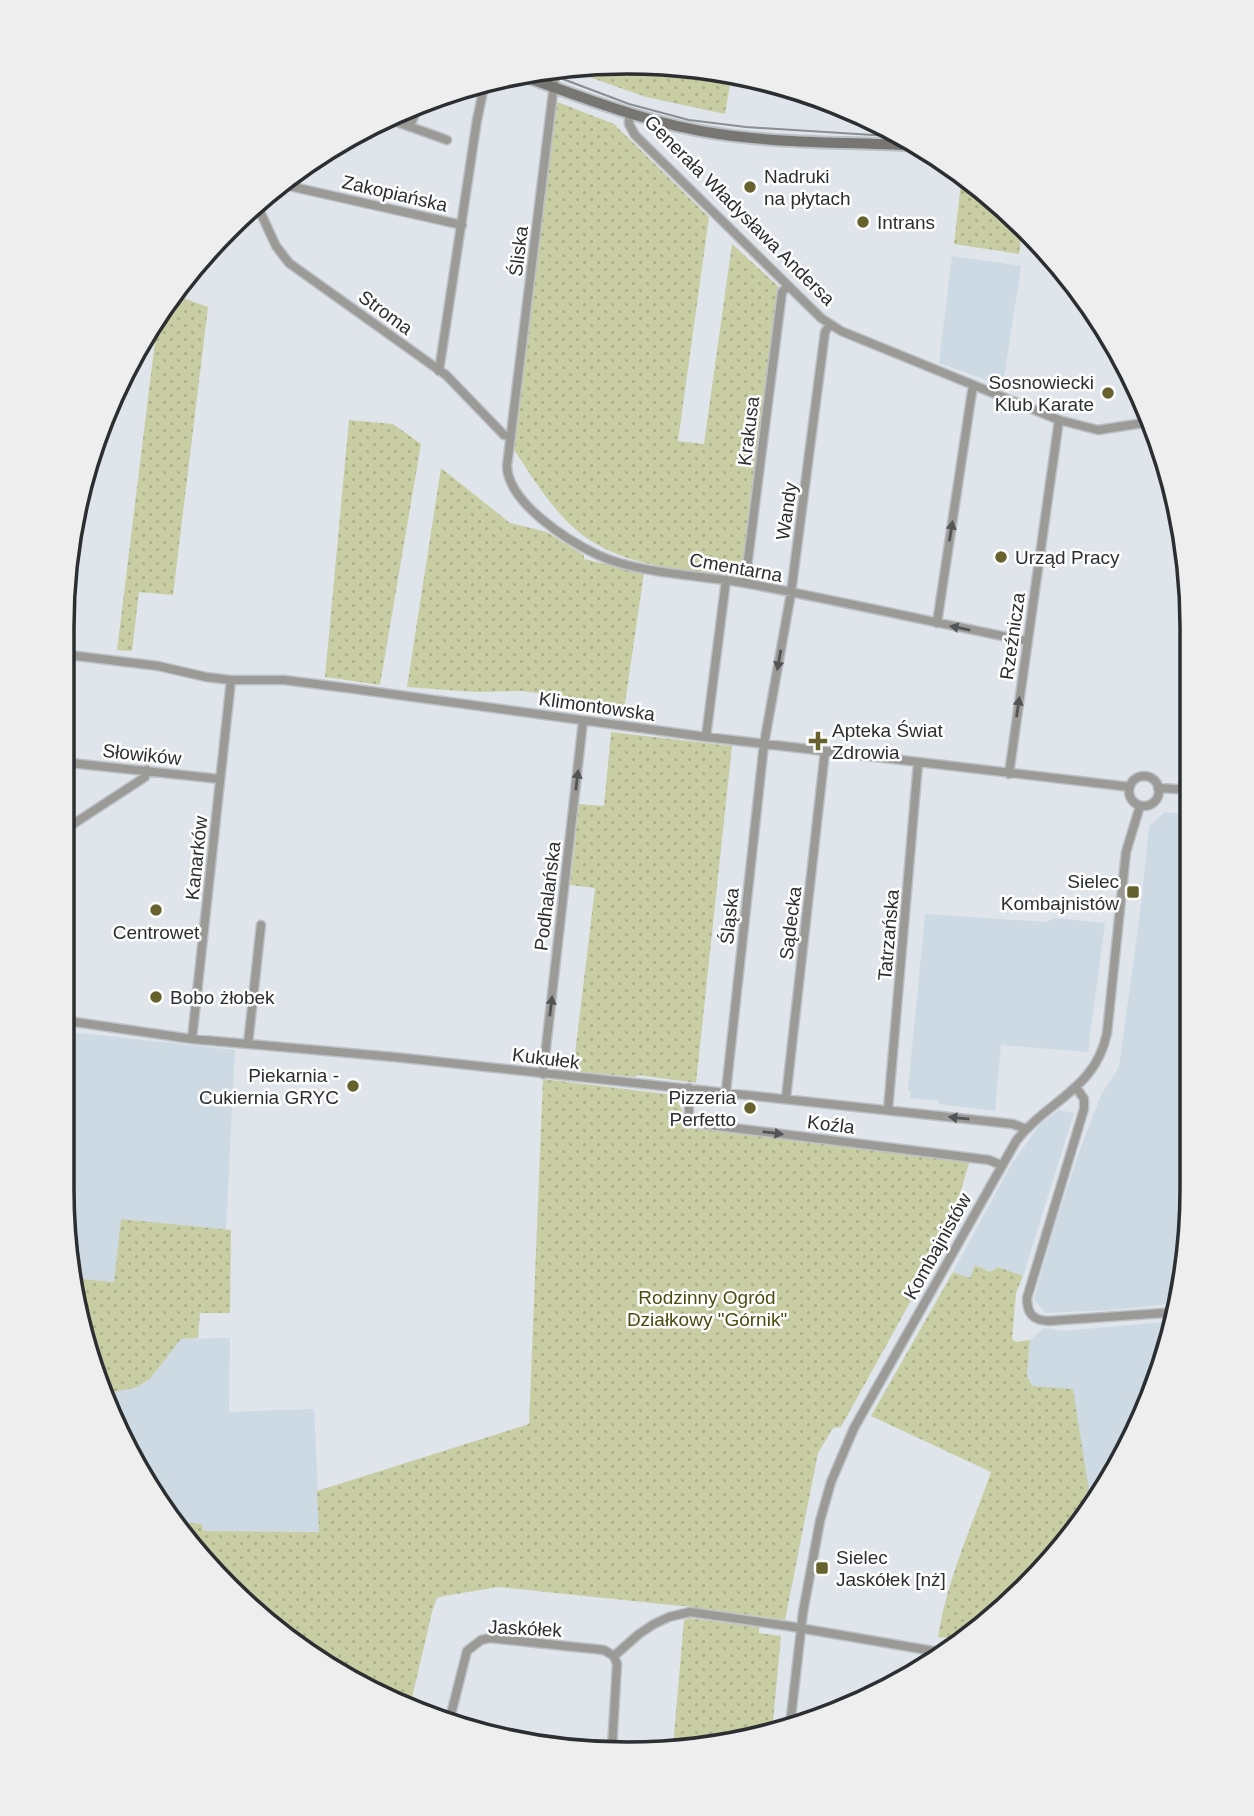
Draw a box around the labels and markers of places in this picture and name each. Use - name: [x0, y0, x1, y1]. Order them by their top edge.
- place label: Nadruki na płytach: [764, 166, 851, 209]
- marker: Nadruki na płytach: [742, 179, 758, 195]
- place label: Intrans: [877, 212, 935, 233]
- marker: Intrans: [855, 214, 871, 230]
- place label: Sosnowiecki Klub Karate: [988, 372, 1094, 415]
- marker: Sosnowiecki Klub Karate: [1100, 385, 1116, 401]
- place label: Urząd Pracy: [1015, 547, 1120, 568]
- marker: Urząd Pracy: [993, 549, 1009, 565]
- place label: Apteka Świat Zdrowia: [832, 720, 944, 763]
- marker: Apteka Świat Zdrowia: [810, 733, 826, 749]
- place label: Sielec Kombajnistów: [1001, 871, 1119, 914]
- marker: Sielec Kombajnistów: [1125, 884, 1141, 900]
- marker: Centrowet: [148, 902, 164, 918]
- place label: Centrowet: [113, 922, 200, 943]
- place label: Bobo żłobek: [170, 987, 275, 1008]
- marker: Bobo żłobek: [148, 989, 164, 1005]
- place label: Piekarnia - Cukiernia GRYC: [199, 1065, 339, 1108]
- marker: Piekarnia - Cukiernia GRYC: [345, 1078, 361, 1094]
- place label: Pizzeria Perfetto: [668, 1087, 736, 1130]
- marker: Pizzeria Perfetto: [742, 1100, 758, 1116]
- place label: Sielec Jaskółek [nż]: [836, 1547, 946, 1590]
- marker: Sielec Jaskółek [nż]: [814, 1560, 830, 1576]

